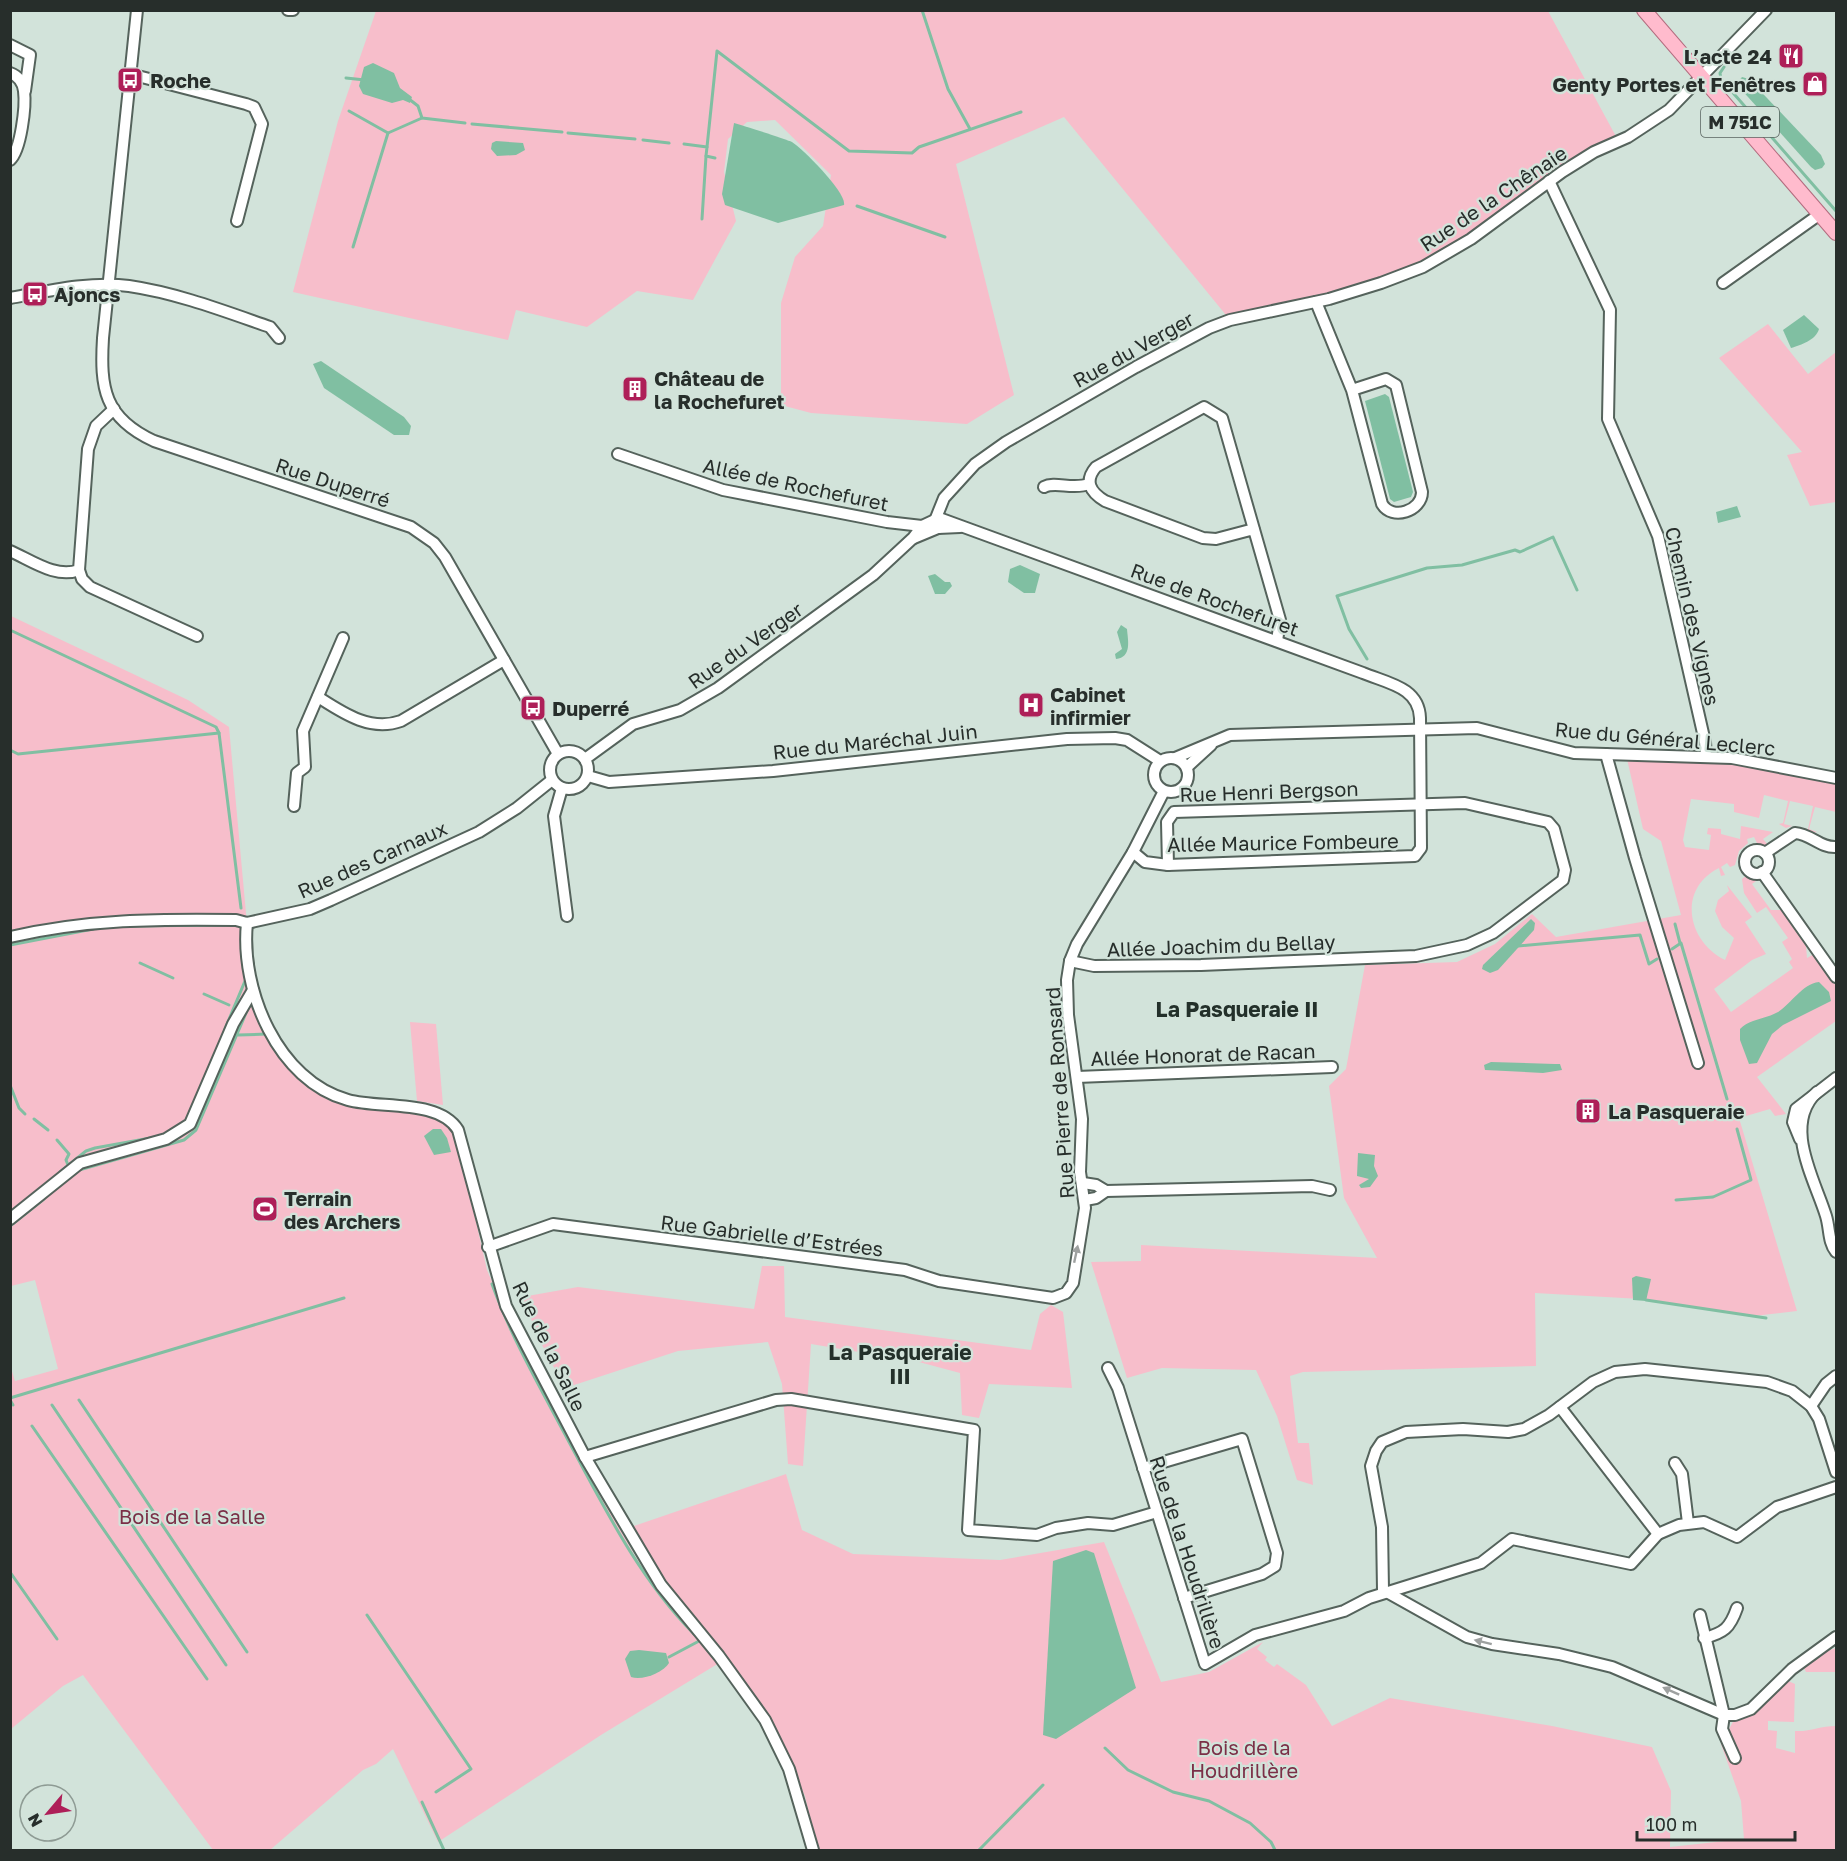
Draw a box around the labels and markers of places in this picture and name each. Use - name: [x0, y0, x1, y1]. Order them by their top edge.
- restaurant icon: L’acte 24: [1776, 41, 1806, 71]
- place label: L’acte 24: [1684, 44, 1772, 68]
- bus stop icon: Roche: [115, 65, 145, 95]
- place label: Roche: [150, 68, 211, 92]
- shop icon: Genty Portes et Fenêtres: [1800, 69, 1830, 99]
- place label: Genty Portes et Fenêtres: [1552, 72, 1796, 96]
- bus stop icon: Ajoncs: [20, 279, 50, 309]
- place label: Ajoncs: [54, 282, 120, 306]
- place label: Château de la Rochefuret: [654, 366, 785, 413]
- building icon: Château de la Rochefuret: [620, 374, 650, 404]
- place label: Cabinet infirmier: [1050, 682, 1131, 729]
- hospital icon: Cabinet infirmier: [1016, 690, 1046, 720]
- bus stop icon: Duperré: [518, 693, 548, 723]
- place label: Duperré: [552, 696, 630, 720]
- building icon: La Pasqueraie: [1573, 1096, 1603, 1126]
- place label: La Pasqueraie: [1608, 1099, 1745, 1123]
- place label: Terrain des Archers: [284, 1186, 400, 1233]
- sports icon: Terrain des Archers: [250, 1194, 280, 1224]

